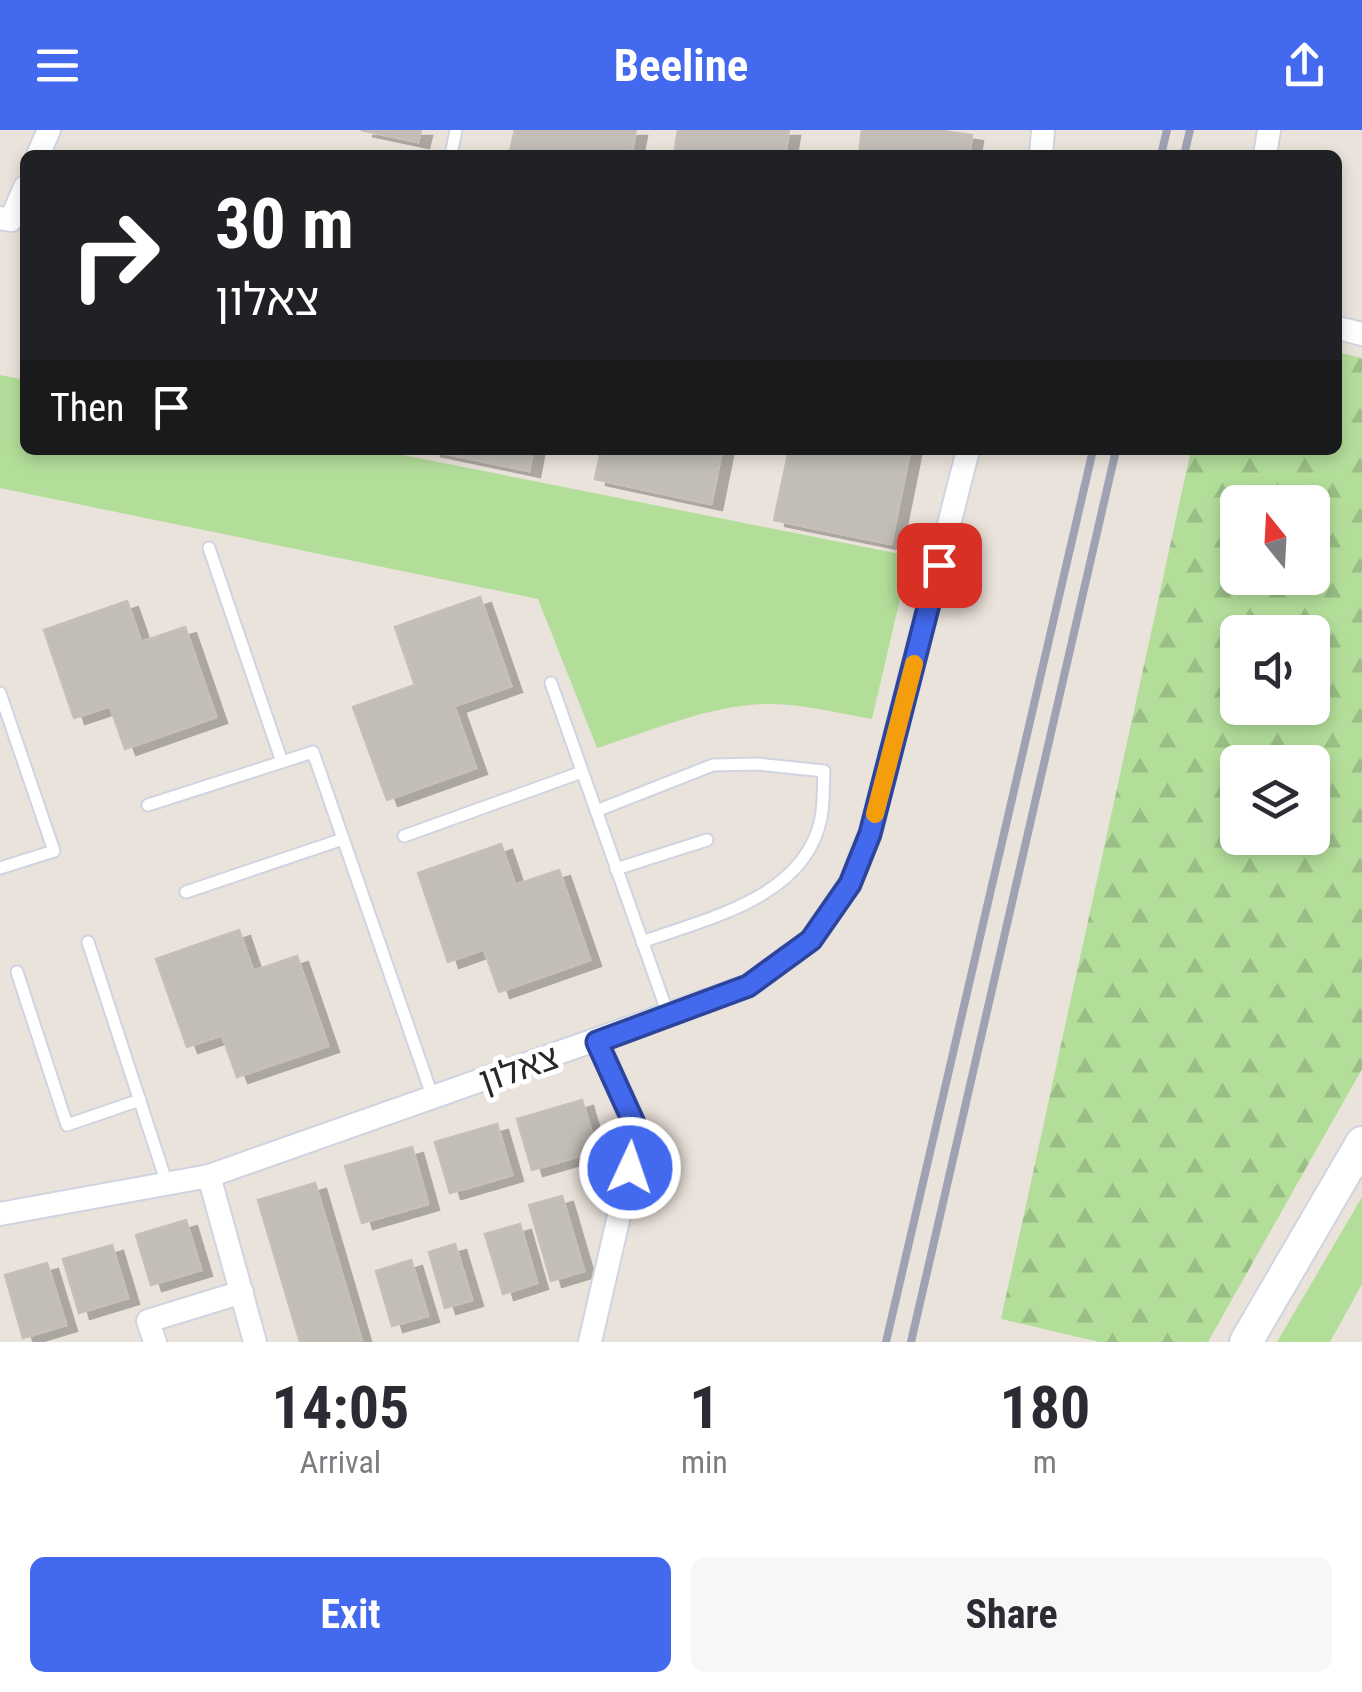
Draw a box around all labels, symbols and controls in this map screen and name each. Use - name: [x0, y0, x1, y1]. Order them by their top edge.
- icon: menu: [30, 38, 85, 93]
- icon: share: [1277, 38, 1332, 93]
- text: Beeline: [614, 39, 748, 92]
- text: 30 m: [215, 183, 354, 265]
- icon: right: [50, 190, 180, 320]
- text: צאלון: [215, 273, 319, 326]
- icon: arrive: [144, 380, 199, 435]
- text: Then: [50, 386, 124, 430]
- north arrow: [1220, 485, 1330, 595]
- map controls: [1220, 485, 1330, 855]
- pin: [897, 523, 982, 608]
- icon: arrive: [912, 538, 967, 593]
- button: sound: [1220, 615, 1330, 725]
- button: layers: [1220, 745, 1330, 855]
- street label: צאלון: [474, 1036, 564, 1102]
- position arrow: [578, 1116, 682, 1220]
- text: 14:05: [272, 1372, 409, 1443]
- text: 1: [689, 1372, 720, 1443]
- text: 180: [999, 1372, 1090, 1443]
- text: Arrival: [300, 1443, 381, 1481]
- text: min: [681, 1443, 728, 1481]
- text: m: [1033, 1443, 1057, 1481]
- button: Exit: [30, 1557, 671, 1672]
- button: Share: [691, 1557, 1332, 1672]

